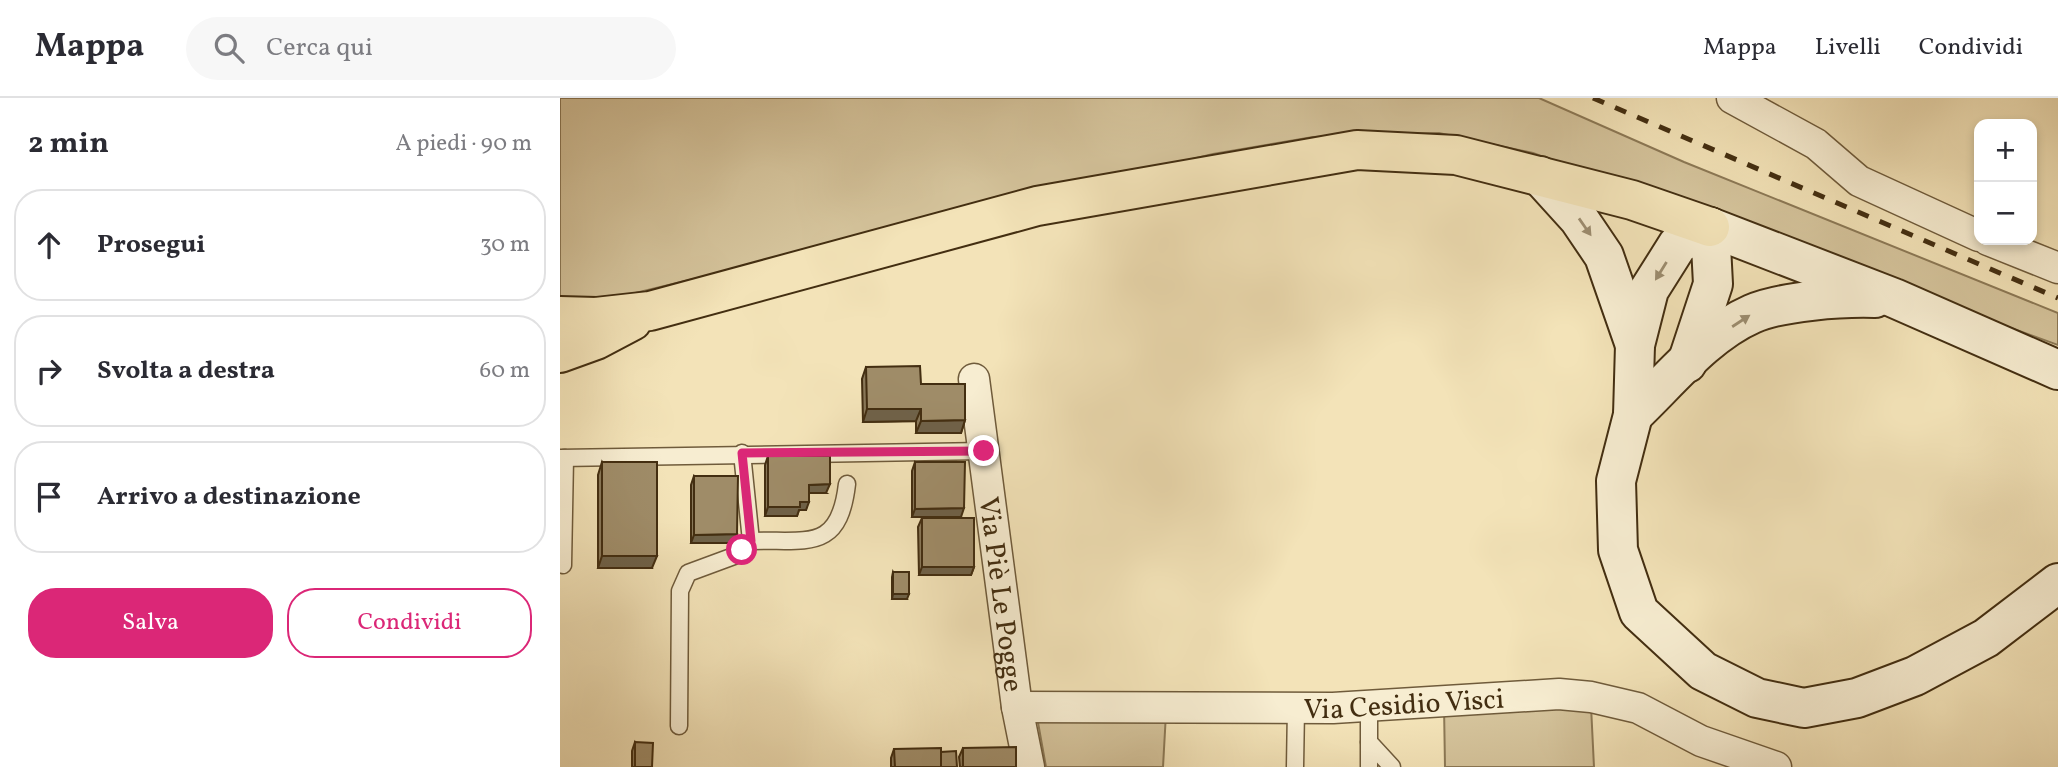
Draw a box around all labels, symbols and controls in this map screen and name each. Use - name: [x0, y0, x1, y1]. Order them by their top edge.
- search box: [186, 17, 676, 80]
- text: Mappa: [35, 25, 144, 71]
- icon: search: [210, 29, 248, 67]
- text: Cerca qui: [266, 30, 373, 66]
- text: Mappa: [1703, 31, 1777, 65]
- text: Livelli: [1815, 31, 1881, 65]
- text: Condividi: [1919, 31, 2023, 65]
- map controls: [1974, 119, 2037, 245]
- button: +: [1974, 119, 2037, 182]
- text: 2 min: [28, 123, 109, 165]
- text: A piedi · 90 m: [395, 128, 532, 160]
- button: −: [1974, 182, 2037, 245]
- one-way arrow: [1578, 218, 1592, 236]
- icon: ahead: [30, 226, 68, 264]
- text: Prosegui: [97, 227, 205, 263]
- text: 30 m: [480, 229, 530, 261]
- one-way arrow: [1654, 261, 1667, 280]
- one-way arrow: [1731, 315, 1750, 328]
- icon: right: [30, 352, 68, 390]
- text: Svolta a destra: [97, 353, 275, 389]
- text: 60 m: [480, 355, 530, 387]
- route end: [968, 435, 999, 466]
- icon: arrive: [30, 478, 68, 516]
- text: Arrivo a destinazione: [97, 479, 361, 515]
- street label: Via Piè Le Pogge: [968, 495, 1032, 694]
- route start: [726, 534, 757, 565]
- button: Salva: [28, 588, 273, 658]
- button: Condividi: [287, 588, 532, 658]
- street label: Via Cesidio Visci: [1303, 680, 1505, 730]

